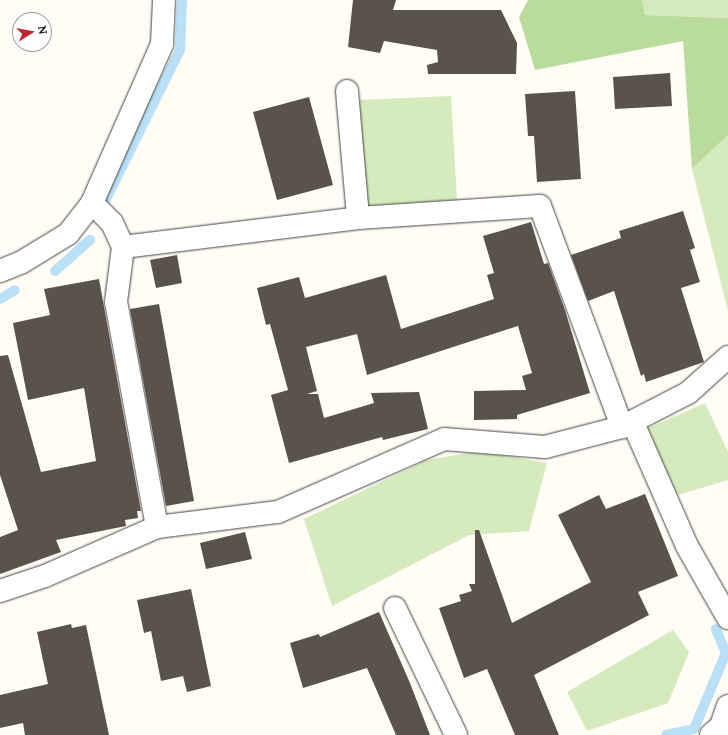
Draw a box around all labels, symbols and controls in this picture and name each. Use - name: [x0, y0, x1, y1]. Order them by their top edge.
- north arrow: [12, 12, 52, 52]
- text: N: [35, 24, 50, 35]

